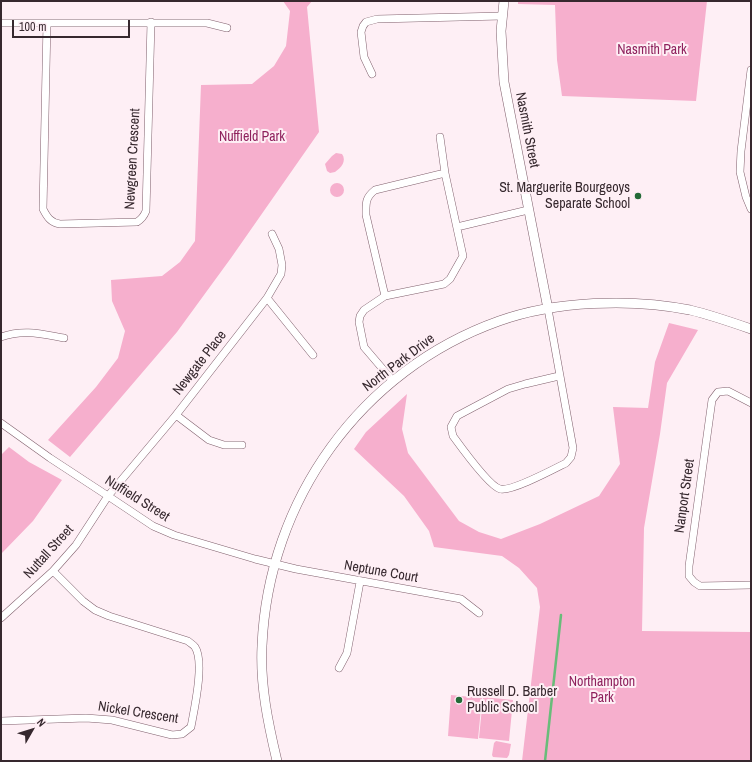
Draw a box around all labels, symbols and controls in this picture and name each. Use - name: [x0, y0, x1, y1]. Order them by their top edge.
- scale bar: [14, 12, 132, 38]
- text: 100 m: [19, 19, 46, 35]
- park label: Nasmith Park: [617, 42, 687, 58]
- street label: Nasmith Street: [511, 91, 543, 169]
- street label: Newgreen Crescent: [122, 108, 144, 210]
- park label: Nuffield Park: [219, 129, 285, 145]
- place label: St. Marguerite Bourgeoys Separate School: [499, 180, 630, 212]
- marker: St. Marguerite Bourgeoys Separate School: [633, 191, 643, 201]
- street label: Newgate Place: [170, 327, 230, 399]
- street label: North Park Drive: [360, 331, 438, 395]
- street label: Nanport Street: [671, 458, 699, 534]
- street label: Nuffield Street: [102, 472, 172, 526]
- street label: Nuttall Street: [21, 522, 77, 582]
- street label: Neptune Court: [343, 557, 419, 587]
- park label: Northampton Park: [569, 674, 635, 706]
- place label: Russell D. Barber Public School: [467, 684, 557, 716]
- marker: Russell D. Barber Public School: [454, 695, 464, 705]
- street label: Nickel Crescent: [97, 698, 179, 728]
- north arrow: [12, 710, 52, 750]
- text: N: [34, 716, 49, 729]

